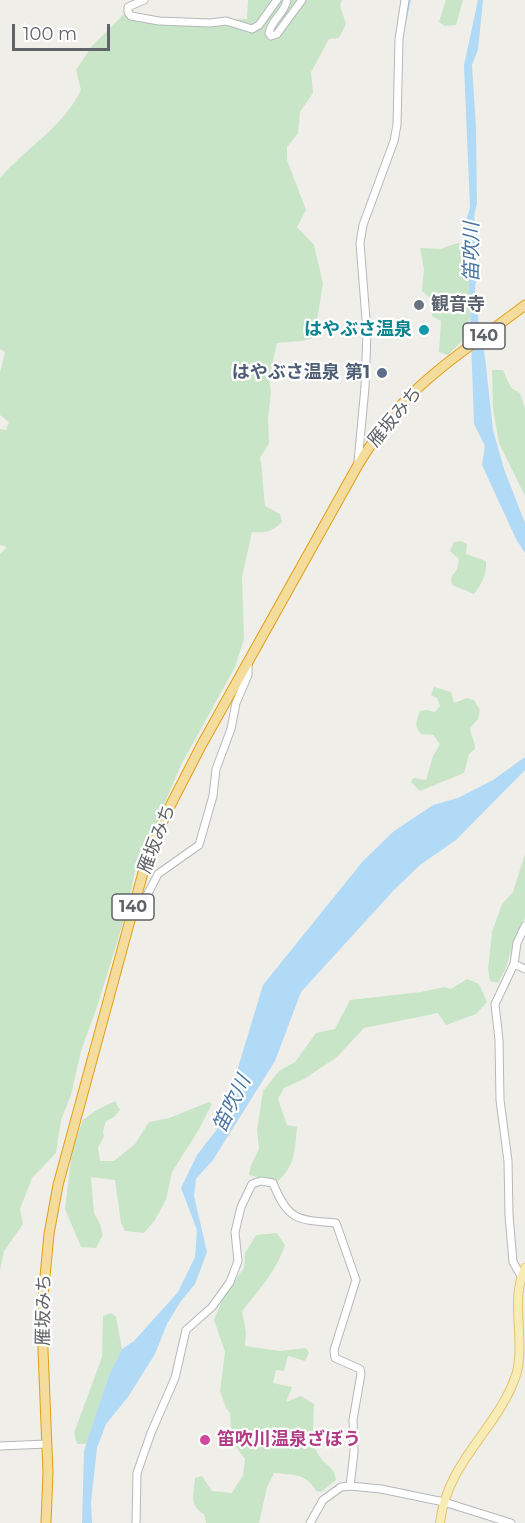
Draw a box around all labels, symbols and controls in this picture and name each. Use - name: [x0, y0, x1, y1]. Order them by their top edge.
- scale bar: [15, 12, 112, 50]
- text: 100 m: [23, 23, 77, 45]
- water label: 笛吹川: [460, 222, 484, 282]
- place label: 観音寺: [431, 294, 485, 316]
- marker: 観音寺: [412, 298, 426, 312]
- place label: はやぶさ温泉: [304, 319, 412, 341]
- marker: はやぶさ温泉: [417, 323, 431, 337]
- road number: 140: [463, 323, 505, 349]
- place label: はやぶさ温泉 第1: [232, 362, 370, 384]
- marker: はやぶさ温泉 第1: [375, 366, 389, 380]
- street label: 雁坂みち: [364, 382, 426, 452]
- street label: 雁坂みち: [134, 802, 180, 876]
- road number: 140: [112, 894, 154, 920]
- water label: 笛吹川: [208, 1072, 256, 1136]
- street label: 雁坂みち: [33, 1274, 55, 1346]
- place label: 笛吹川温泉ざぼう: [217, 1429, 361, 1451]
- marker: 笛吹川温泉ざぼう: [198, 1433, 212, 1447]

